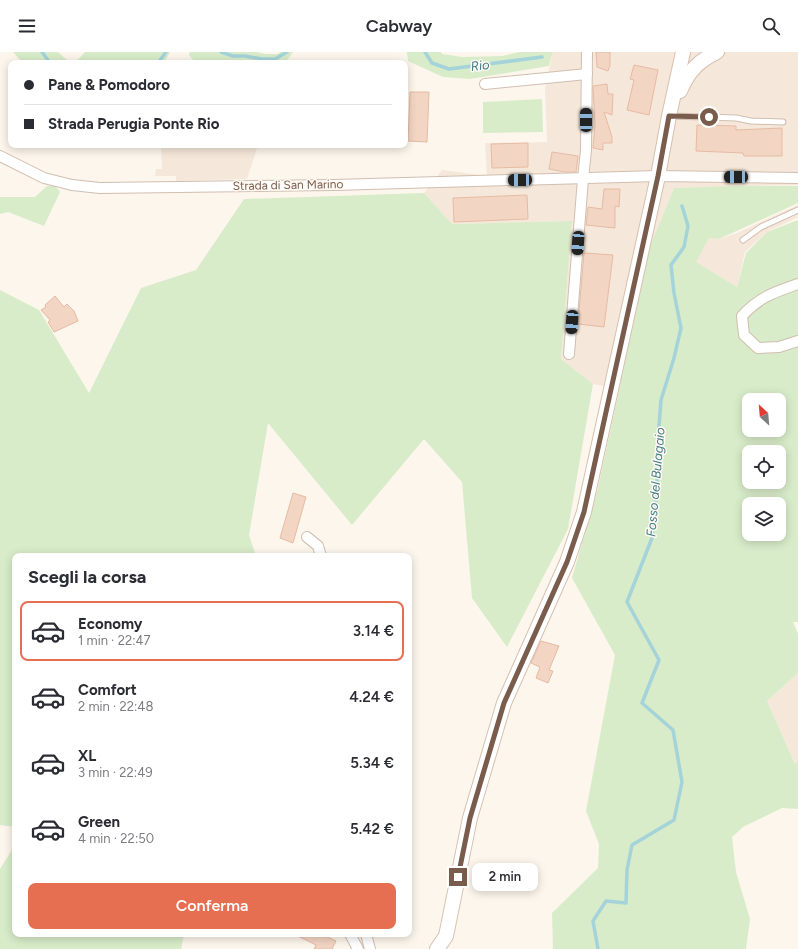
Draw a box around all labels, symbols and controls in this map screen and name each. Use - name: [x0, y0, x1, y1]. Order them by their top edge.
- icon: menu: [16, 15, 38, 37]
- text: Cabway: [366, 15, 432, 37]
- icon: search: [760, 15, 782, 37]
- water label: Rio: [470, 57, 491, 74]
- text: Pane & Pomodoro: [48, 76, 170, 94]
- car: [580, 108, 592, 132]
- route start: [700, 108, 718, 126]
- text: Strada Perugia Ponte Rio: [48, 115, 219, 133]
- car: [724, 171, 748, 183]
- car: [508, 174, 532, 186]
- street label: Strada di San Marino: [232, 177, 344, 193]
- car: [571, 231, 585, 255]
- car: [565, 310, 579, 334]
- north arrow: [742, 393, 786, 437]
- map controls: [742, 393, 786, 541]
- water label: Fosso del Bulagaio: [643, 426, 668, 537]
- button: locate: [742, 445, 786, 489]
- button: layers: [742, 497, 786, 541]
- text: Scegli la corsa: [28, 566, 146, 588]
- icon: car: [30, 613, 66, 649]
- text: Economy: [78, 615, 143, 633]
- text: 3.14 €: [353, 622, 394, 640]
- text: 1 min · 22:47: [78, 633, 151, 648]
- icon: car: [30, 679, 66, 715]
- text: Comfort: [78, 681, 137, 699]
- text: 4.24 €: [349, 688, 394, 706]
- text: 2 min · 22:48: [78, 699, 153, 714]
- icon: car: [30, 745, 66, 781]
- text: XL: [78, 747, 96, 765]
- text: 5.34 €: [350, 754, 394, 772]
- text: 3 min · 22:49: [78, 765, 153, 780]
- icon: car: [30, 811, 66, 847]
- text: Green: [78, 813, 120, 831]
- text: 5.42 €: [350, 820, 394, 838]
- text: 4 min · 22:50: [78, 831, 154, 846]
- callout: 2 min: [472, 863, 538, 891]
- route end: [449, 868, 467, 886]
- text: 2 min: [489, 869, 521, 884]
- button: Conferma: [28, 883, 396, 929]

